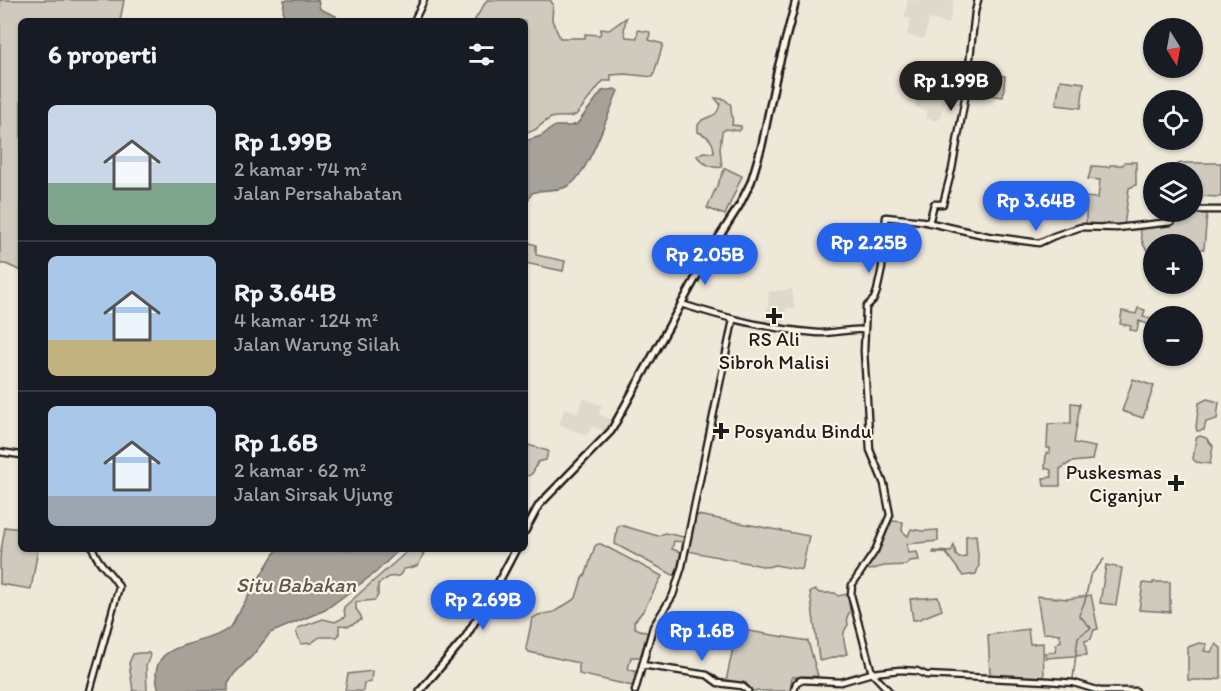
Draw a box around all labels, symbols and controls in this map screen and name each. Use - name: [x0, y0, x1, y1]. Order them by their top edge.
- north arrow: [1143, 18, 1203, 78]
- map controls: [1143, 18, 1203, 366]
- text: 6 properti: [48, 38, 157, 70]
- icon: filters: [465, 38, 498, 71]
- pin: Rp 1.99B: [889, 61, 1013, 112]
- text: Rp 1.99B: [913, 68, 989, 92]
- button: locate: [1143, 90, 1203, 150]
- text: Rp 1.99B: [234, 125, 332, 157]
- icon: home: [96, 129, 168, 201]
- text: 2 kamar · 74 m²: [234, 157, 367, 181]
- button: layers: [1143, 162, 1203, 222]
- text: Jalan Persahabatan: [234, 181, 402, 205]
- pin: Rp 3.64B: [974, 181, 1098, 232]
- text: Rp 3.64B: [997, 188, 1075, 212]
- pin: Rp 2.25B: [807, 223, 931, 274]
- text: Rp 2.25B: [831, 230, 907, 254]
- button: +: [1143, 234, 1203, 294]
- pin: Rp 2.05B: [643, 235, 767, 286]
- text: Rp 2.05B: [666, 242, 744, 266]
- text: Rp 3.64B: [234, 276, 336, 308]
- icon: home: [96, 280, 168, 352]
- button: −: [1143, 306, 1203, 366]
- marker: RS Ali Sibroh Malisi: [765, 307, 783, 325]
- text: 4 kamar · 124 m²: [234, 308, 378, 332]
- place label: RS Ali Sibroh Malisi: [719, 327, 829, 374]
- text: Jalan Warung Silah: [234, 332, 400, 356]
- place label: Posyandu Bindu: [734, 419, 872, 443]
- marker: Posyandu Bindu: [712, 422, 730, 440]
- text: Rp 1.6B: [234, 426, 318, 458]
- icon: home: [96, 430, 168, 502]
- text: 2 kamar · 62 m²: [234, 458, 366, 482]
- place label: Puskesmas Ciganjur: [1066, 460, 1162, 507]
- marker: Puskesmas Ciganjur: [1167, 474, 1185, 492]
- text: Jalan Sirsak Ujung: [234, 482, 393, 506]
- water label: Situ Babakan: [236, 572, 356, 597]
- pin: Rp 2.69B: [421, 580, 545, 631]
- text: Rp 2.69B: [445, 587, 521, 611]
- pin: Rp 1.6B: [647, 611, 757, 662]
- text: Rp 1.6B: [670, 618, 734, 642]

